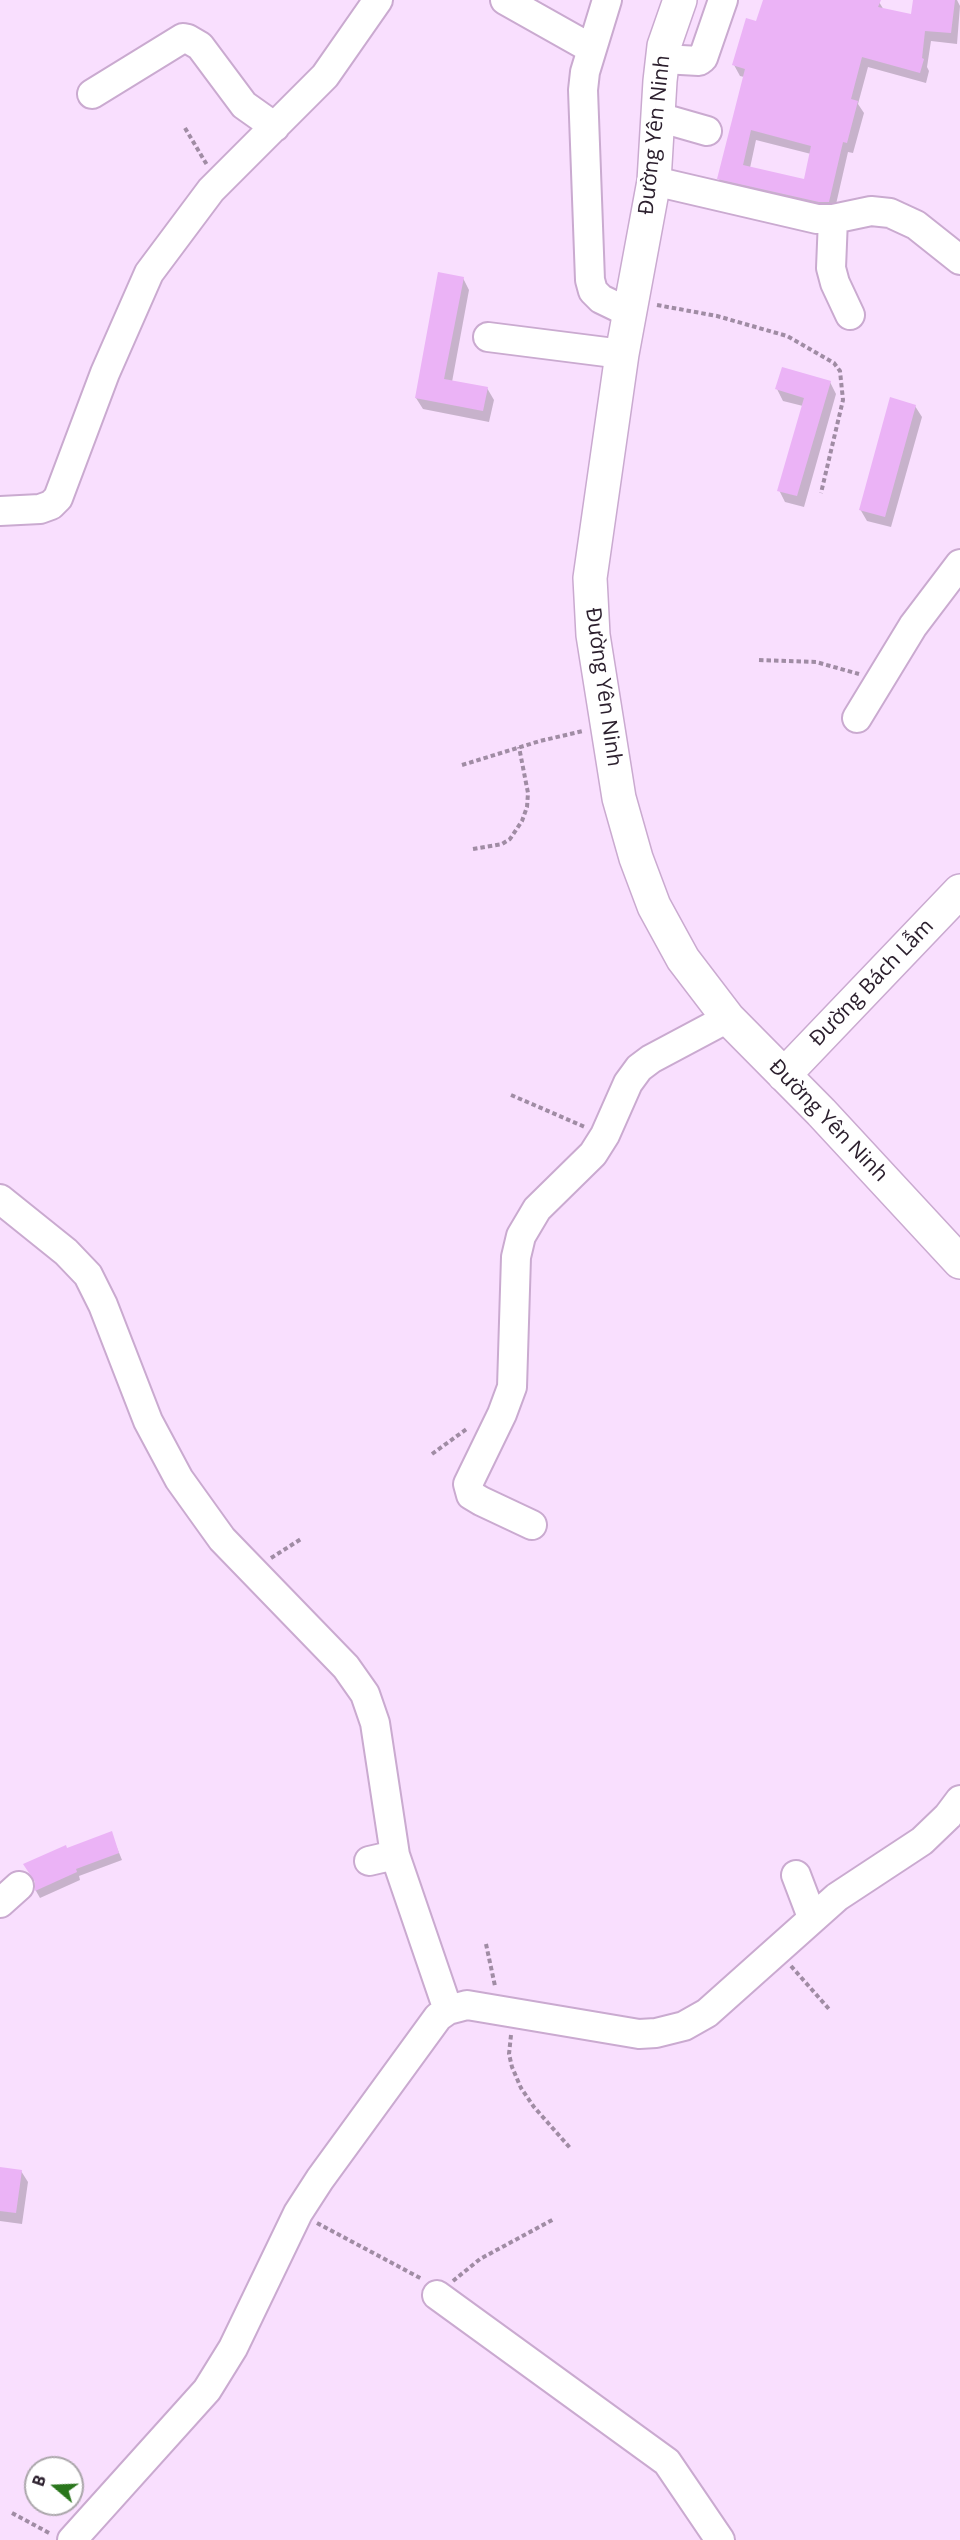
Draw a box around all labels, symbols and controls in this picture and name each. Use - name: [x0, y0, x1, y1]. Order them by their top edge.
- street label: Đường Yên Ninh: [634, 54, 676, 216]
- street label: Đường Yên Ninh: [579, 606, 627, 768]
- street label: Đường Bách Lẫm: [805, 914, 939, 1052]
- street label: Đường Yên Ninh: [763, 1055, 893, 1187]
- north arrow: [24, 2456, 84, 2516]
- text: B: [27, 2472, 51, 2489]

